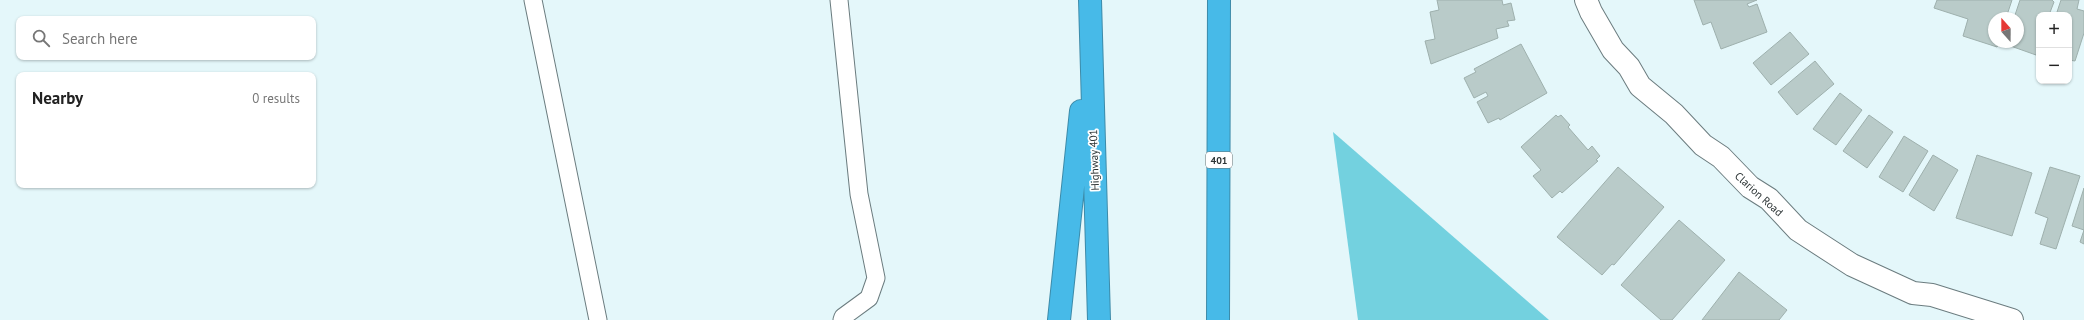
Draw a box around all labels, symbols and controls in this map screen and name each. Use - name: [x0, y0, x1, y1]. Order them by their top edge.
- north arrow: [1988, 12, 2024, 48]
- map controls: [2036, 12, 2072, 84]
- button: +: [2036, 12, 2072, 48]
- search box: [16, 16, 316, 60]
- icon: search: [30, 27, 52, 49]
- text: Search here: [62, 29, 138, 48]
- button: −: [2036, 48, 2072, 84]
- text: Nearby: [32, 87, 83, 109]
- text: 0 results: [252, 90, 300, 107]
- street label: Highway 401: [1086, 129, 1102, 191]
- road number: 401: [1206, 152, 1232, 168]
- street label: Clarion Road: [1732, 169, 1786, 219]

